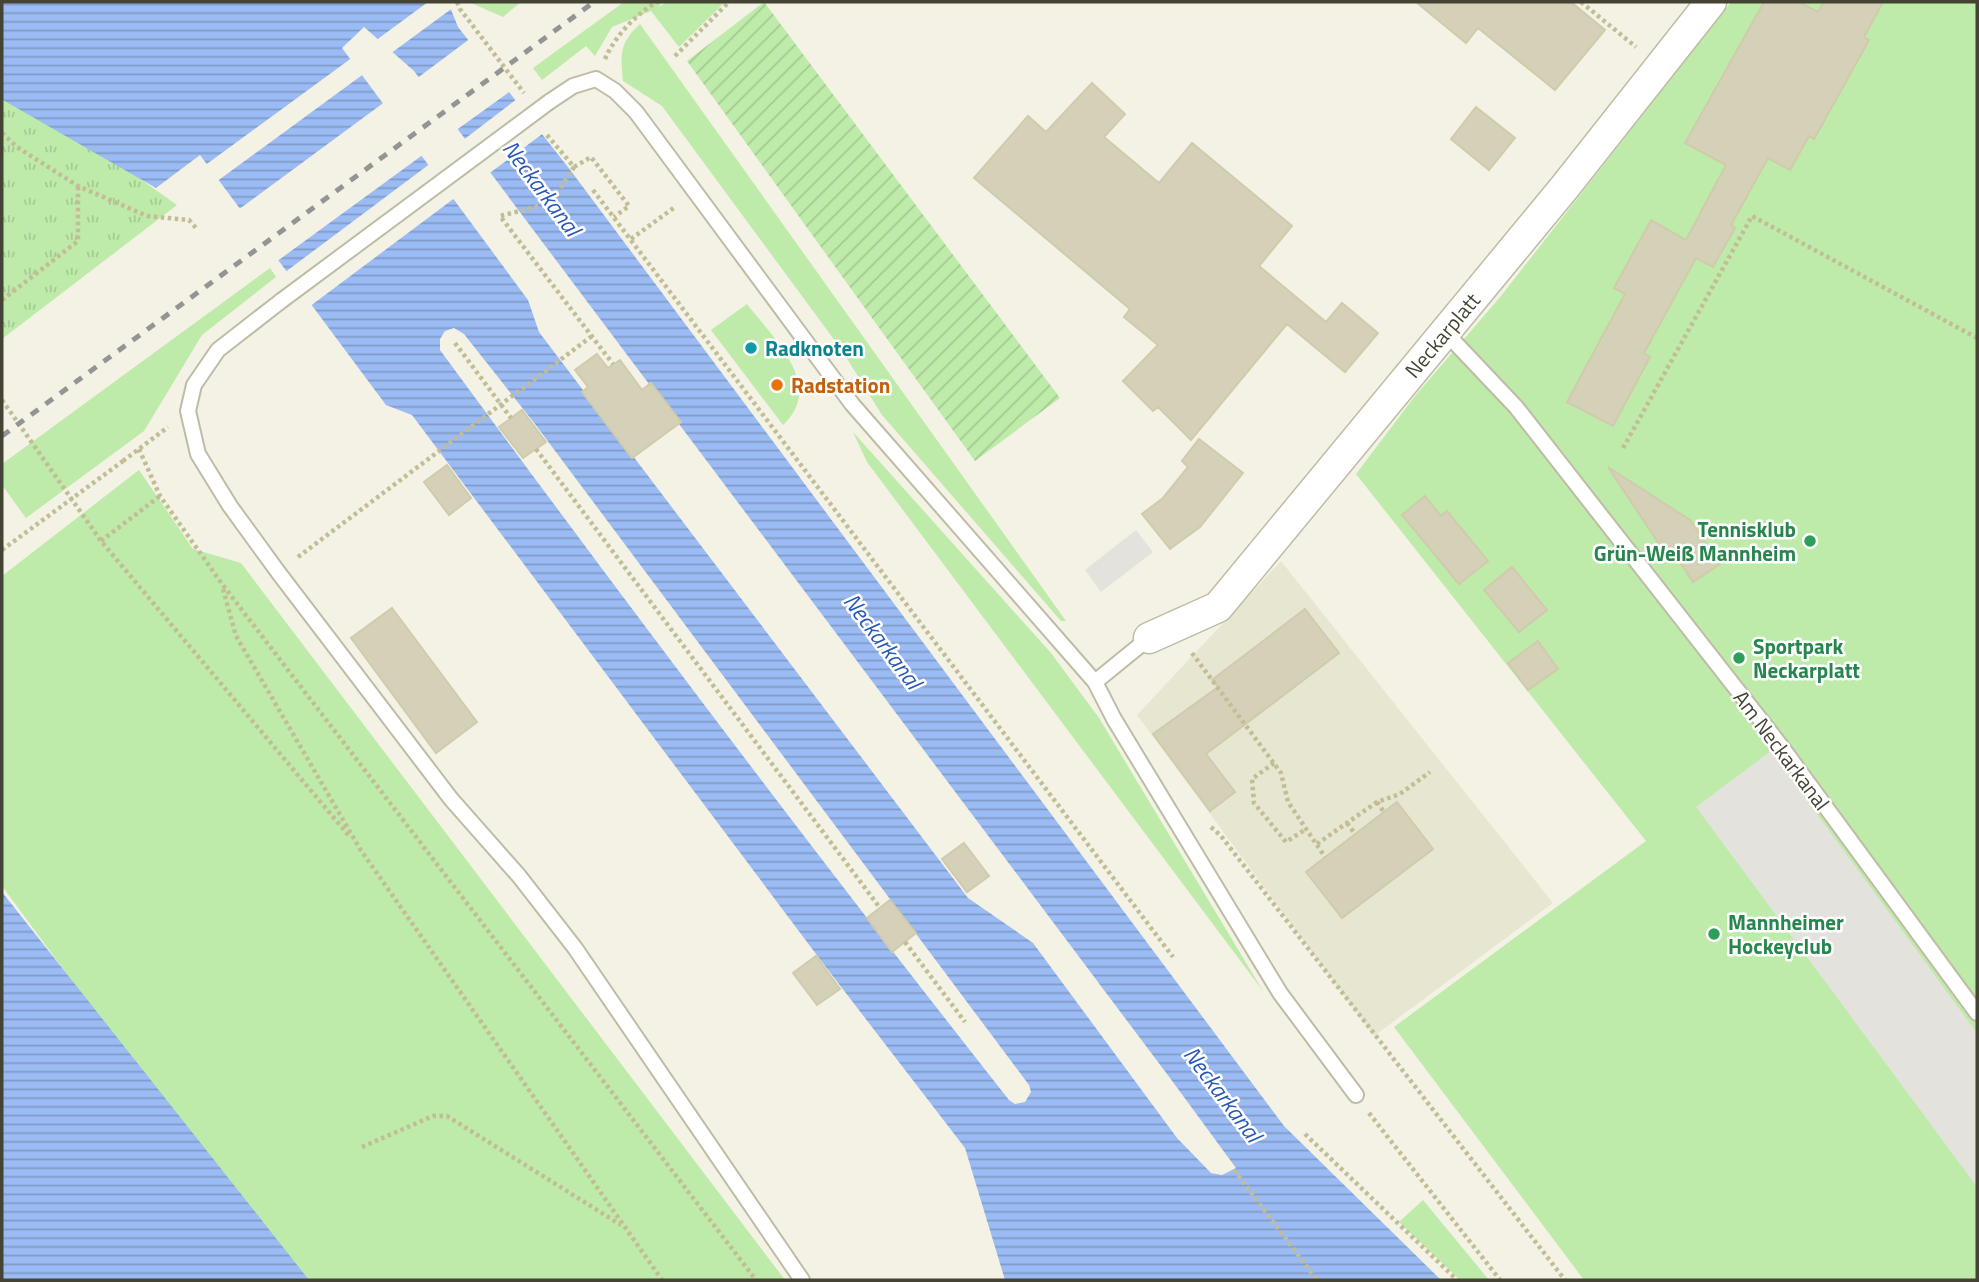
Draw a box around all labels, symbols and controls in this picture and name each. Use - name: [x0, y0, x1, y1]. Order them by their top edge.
- water label: Neckarkanal: [494, 133, 592, 246]
- street label: Neckarplatt: [1397, 285, 1488, 385]
- place label: Radknoten: [765, 332, 864, 364]
- marker: Radknoten: [743, 340, 759, 356]
- place label: Radstation: [791, 369, 890, 401]
- marker: Radstation: [769, 377, 785, 393]
- place label: Tennisklub Grün-Weiß Mannheim: [1594, 513, 1796, 569]
- marker: Tennisklub Grün-Weiß Mannheim: [1802, 533, 1818, 549]
- water label: Neckarkanal: [835, 586, 933, 699]
- place label: Sportpark Neckarplatt: [1753, 630, 1860, 686]
- marker: Sportpark Neckarplatt: [1731, 650, 1747, 666]
- street label: Am Neckarkanal: [1726, 683, 1838, 817]
- place label: Mannheimer Hockeyclub: [1728, 906, 1844, 962]
- marker: Mannheimer Hockeyclub: [1706, 926, 1722, 942]
- water label: Neckarkanal: [1175, 1039, 1273, 1152]

